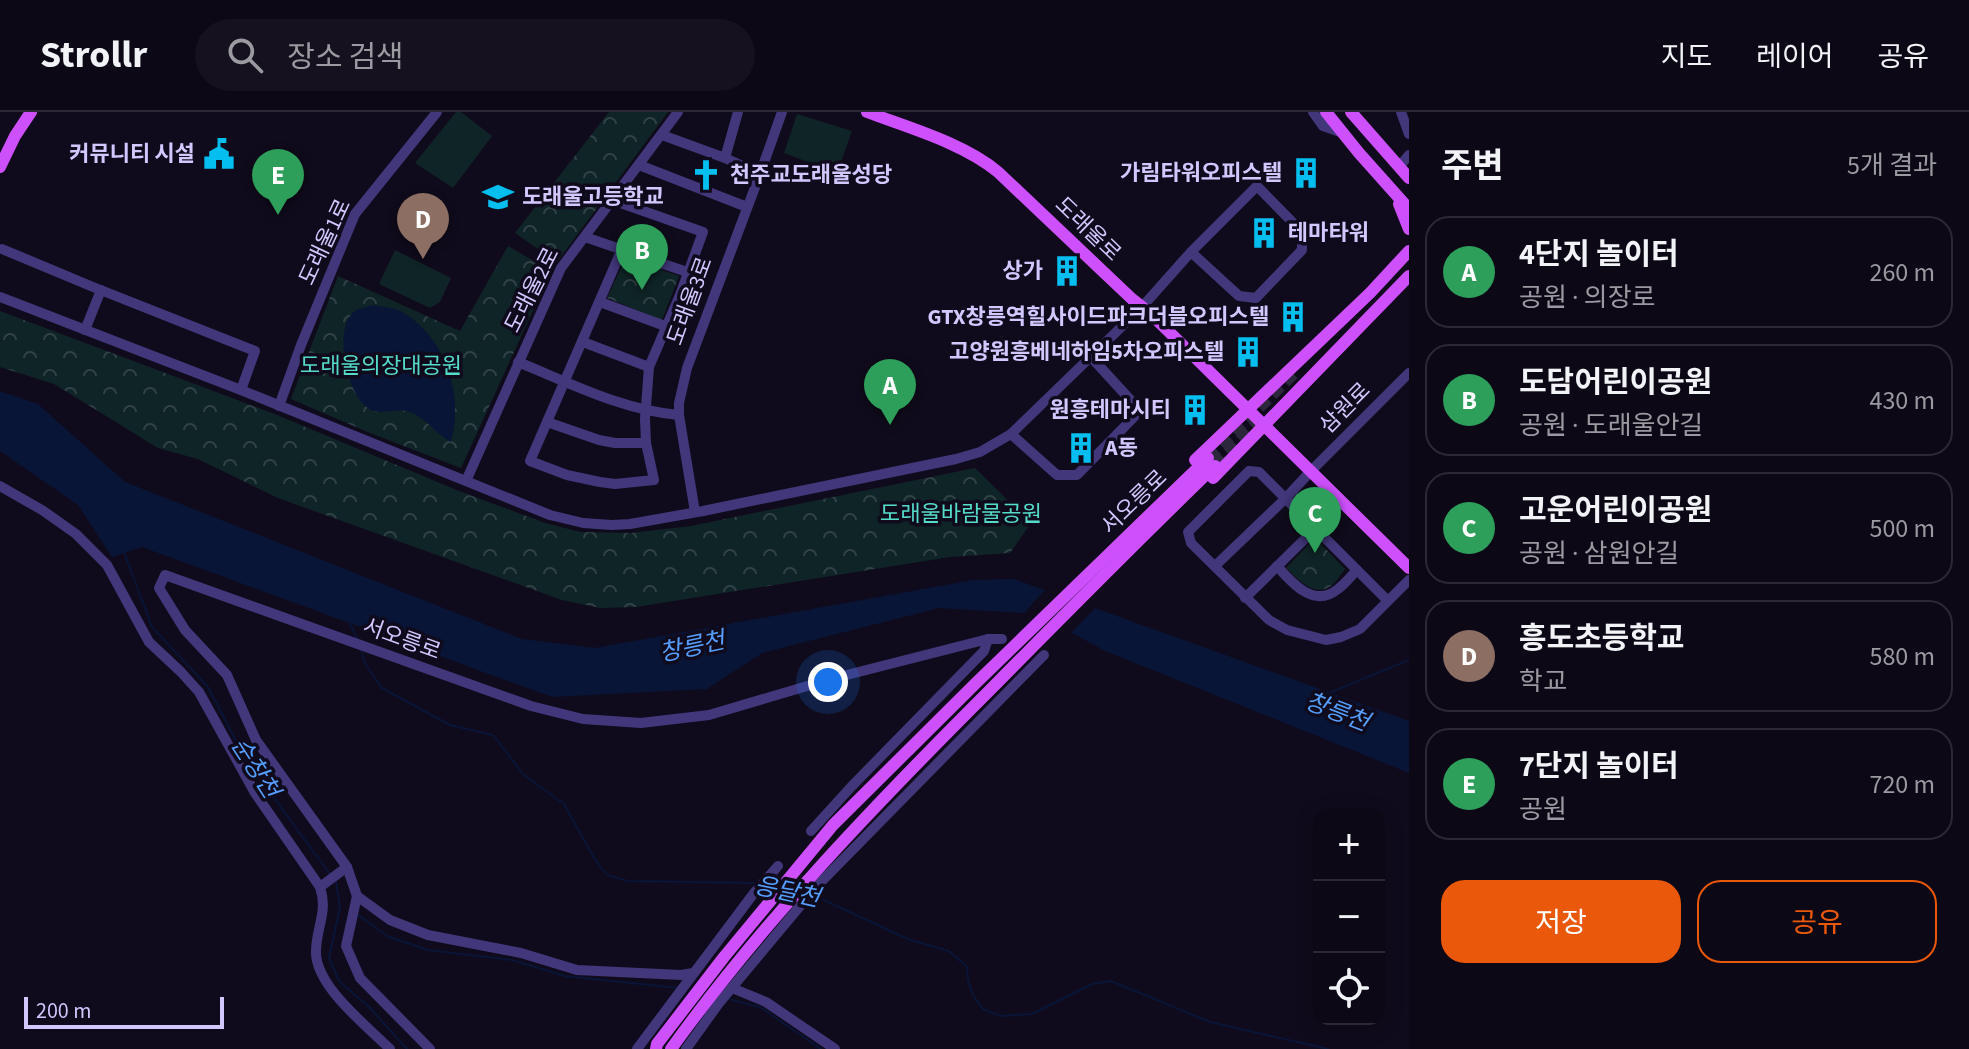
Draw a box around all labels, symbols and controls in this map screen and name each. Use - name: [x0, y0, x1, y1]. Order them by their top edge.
- search box: [195, 19, 755, 91]
- text: Strollr: [40, 28, 147, 82]
- icon: search: [223, 33, 267, 77]
- text: 장소 검색: [287, 36, 404, 79]
- text: 지도: [1661, 37, 1712, 77]
- text: 레이어: [1756, 37, 1833, 77]
- text: 공유: [1877, 37, 1929, 77]
- public building icon: 커뮤니티 시설: [202, 137, 236, 171]
- place label: 커뮤니티 시설: [69, 138, 195, 170]
- text: 주변: [1441, 142, 1504, 191]
- text: 5개 결과: [1847, 147, 1937, 184]
- pin: E: [252, 149, 304, 215]
- building icon: 가림타워오피스텔: [1289, 156, 1323, 190]
- place label: 가림타워오피스텔: [1120, 157, 1282, 189]
- church icon: 천주교도래울성당: [689, 158, 723, 192]
- place label: 천주교도래울성당: [730, 159, 892, 191]
- school or university icon: 도래울고등학교: [481, 180, 515, 214]
- place label: 도래울고등학교: [522, 181, 664, 213]
- street label: 도래울로: [1048, 189, 1128, 269]
- pin: D: [397, 193, 449, 259]
- street label: 도래울1로: [291, 194, 359, 290]
- building icon: 테마타워: [1247, 216, 1281, 250]
- place label: 테마타워: [1288, 217, 1369, 249]
- pin: B: [616, 224, 668, 290]
- text: 4단지 놀이터: [1519, 233, 1679, 276]
- street label: 도래울2로: [497, 242, 567, 338]
- street label: 도래울3로: [659, 252, 721, 350]
- building icon: 상가: [1050, 254, 1084, 288]
- text: A: [1462, 254, 1476, 291]
- text: 260 m: [1869, 254, 1935, 291]
- place label: 상가: [1003, 255, 1043, 287]
- text: 공원 · 의장로: [1519, 279, 1655, 316]
- building icon: GTX창릉역힐사이드파크더블오피스텔: [1276, 300, 1310, 334]
- place label: GTX창릉역힐사이드파크더블오피스텔: [928, 301, 1269, 333]
- building icon: 고양원흥베네하임5차오피스텔: [1231, 335, 1265, 369]
- place label: 고양원흥베네하임5차오피스텔: [949, 336, 1224, 368]
- park label: 도래울의장대공원: [300, 350, 462, 382]
- pin: A: [864, 359, 916, 425]
- text: 도담어린이공원: [1519, 361, 1712, 404]
- street label: 삼원로: [1312, 375, 1378, 441]
- text: B: [1461, 382, 1477, 419]
- text: 430 m: [1869, 382, 1935, 419]
- building icon: 원흥테마시티: [1178, 393, 1212, 427]
- place label: 원흥테마시티: [1050, 394, 1171, 426]
- text: 공원 · 도래울안길: [1519, 407, 1703, 444]
- building icon: A동: [1064, 431, 1098, 465]
- place label: A동: [1104, 432, 1138, 464]
- street label: 서오릉로: [1094, 462, 1174, 542]
- pin: C: [1289, 487, 1341, 553]
- text: 고운어린이공원: [1519, 489, 1712, 532]
- park label: 도래울바람물공원: [880, 498, 1042, 530]
- text: C: [1461, 510, 1477, 547]
- text: 500 m: [1869, 510, 1935, 547]
- text: 공원 · 삼원안길: [1519, 535, 1679, 572]
- street label: 서오릉로: [358, 610, 446, 668]
- text: 흥도초등학교: [1519, 617, 1685, 660]
- water label: 창릉천: [656, 622, 731, 671]
- text: D: [1461, 638, 1477, 675]
- text: 580 m: [1869, 638, 1935, 675]
- your location: [808, 662, 848, 702]
- text: 학교: [1519, 663, 1567, 700]
- water label: 창릉천: [1300, 684, 1377, 741]
- water label: 순창천: [222, 731, 289, 808]
- text: 7단지 놀이터: [1519, 745, 1679, 788]
- text: E: [1462, 766, 1476, 803]
- text: 720 m: [1869, 766, 1935, 803]
- text: 공원: [1519, 791, 1567, 828]
- map controls: [1313, 809, 1385, 1025]
- button: +: [1313, 809, 1385, 881]
- water label: 응달천: [751, 868, 826, 917]
- button: 저장: [1441, 880, 1681, 963]
- button: 공유: [1697, 880, 1937, 963]
- button: −: [1313, 881, 1385, 953]
- button: locate: [1313, 953, 1385, 1025]
- scale bar: [24, 993, 224, 1029]
- text: 200 m: [36, 995, 91, 1027]

